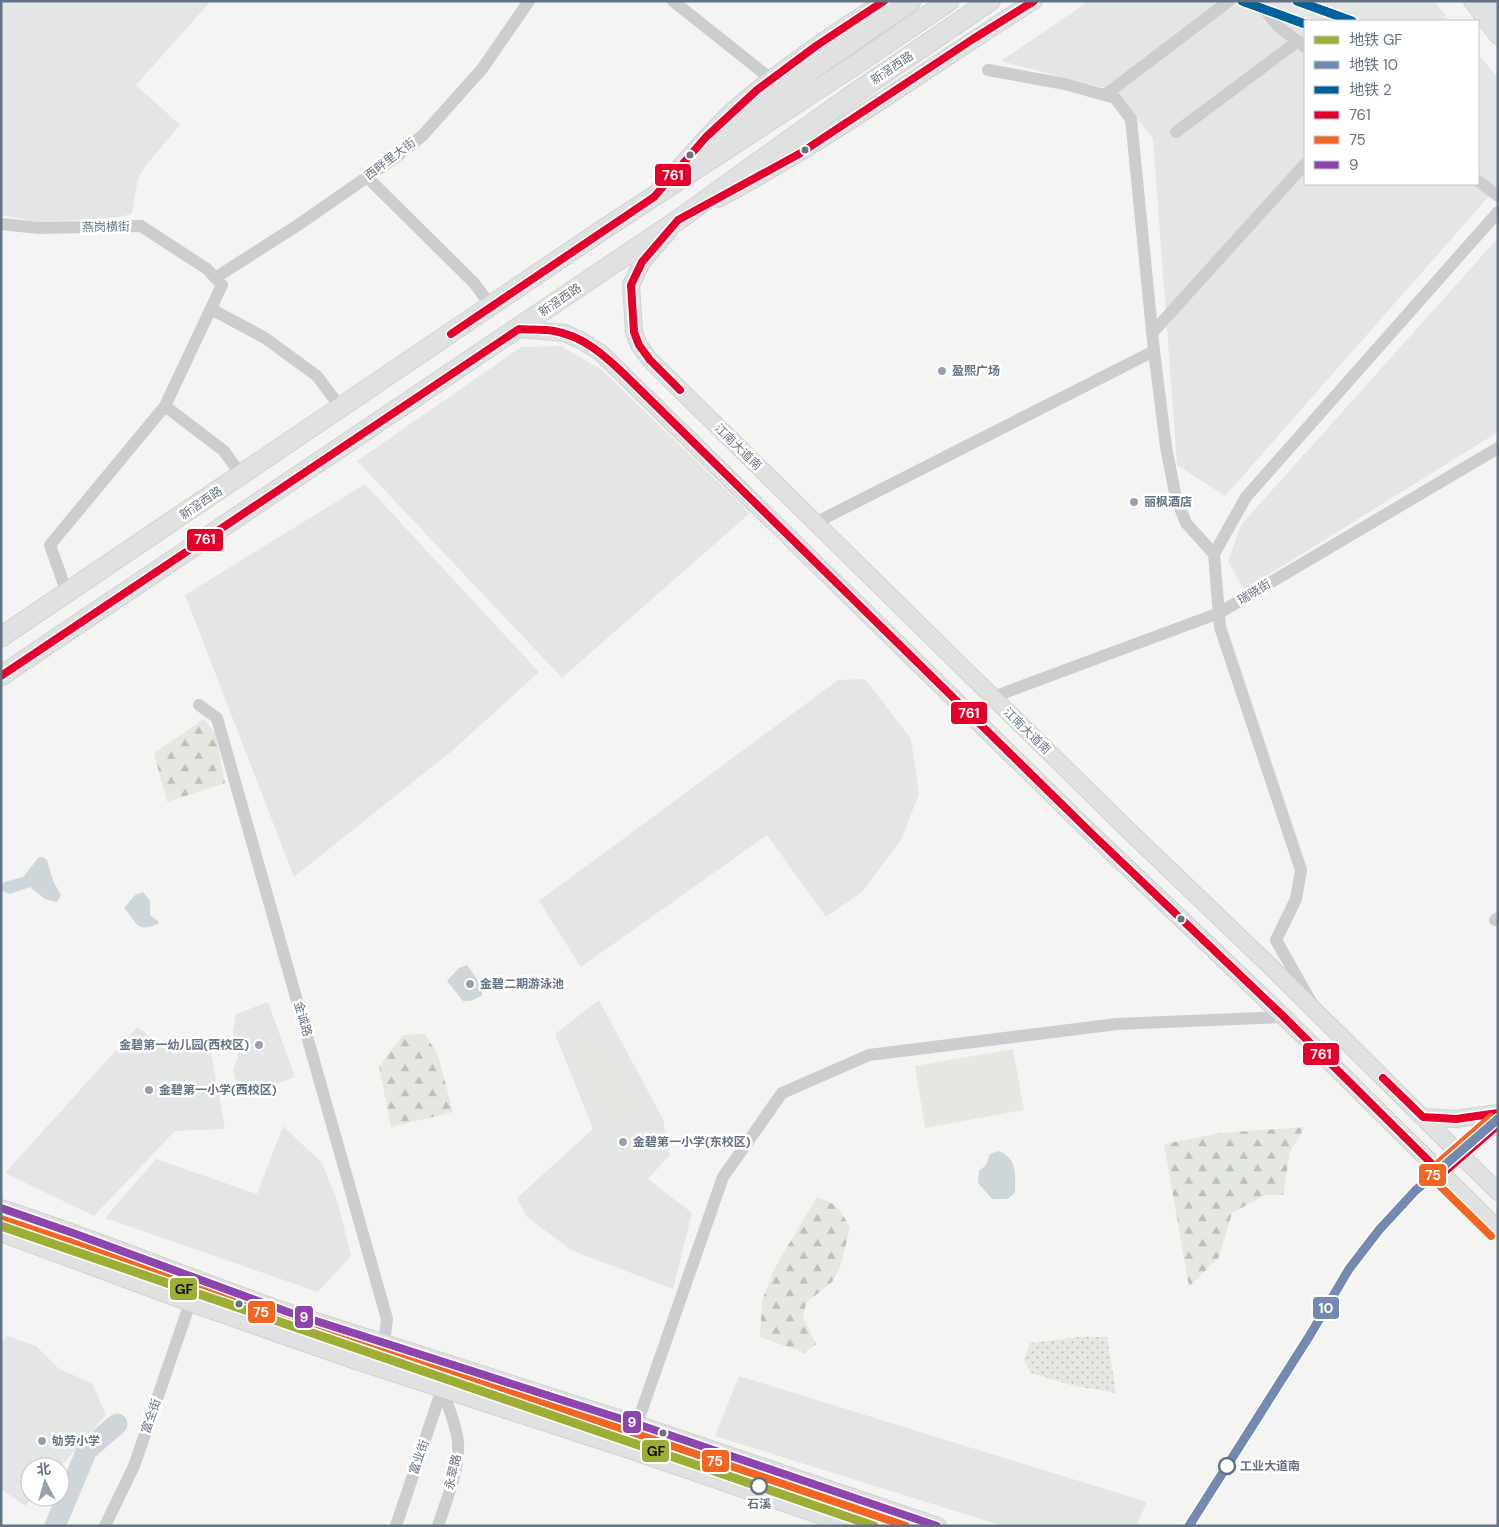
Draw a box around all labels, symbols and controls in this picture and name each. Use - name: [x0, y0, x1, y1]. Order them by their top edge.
- legend: [1304, 20, 1479, 185]
- text: 地铁 GF: [1349, 30, 1402, 50]
- street label: 新滘西路: [868, 48, 916, 88]
- text: 地铁 10: [1349, 55, 1398, 75]
- text: 地铁 2: [1349, 80, 1392, 100]
- text: 761: [1349, 105, 1371, 125]
- text: 75: [1349, 130, 1366, 150]
- street label: 西畔里大街: [361, 135, 419, 183]
- unlabelled marker: [800, 145, 810, 155]
- unlabelled marker: [685, 150, 695, 160]
- text: 9: [1349, 155, 1358, 175]
- line badge: 761: [654, 163, 692, 187]
- text: 761: [662, 166, 684, 184]
- street label: 燕岗横街: [82, 219, 130, 235]
- street label: 新滘西路: [536, 280, 584, 320]
- place label: 盈熙广场: [952, 363, 1000, 379]
- marker: 盈熙广场: [936, 365, 948, 377]
- street label: 江南大道南: [711, 420, 765, 474]
- street label: 新滘西路: [177, 483, 225, 523]
- place label: 丽枫酒店: [1144, 494, 1192, 510]
- marker: 丽枫酒店: [1128, 496, 1140, 508]
- line badge: 761: [186, 528, 224, 552]
- text: 761: [194, 530, 216, 548]
- street label: 瑞晓街: [1234, 576, 1274, 608]
- line badge: 761: [950, 701, 988, 725]
- text: 761: [958, 704, 980, 722]
- street label: 江南大道南: [1000, 704, 1054, 758]
- unlabelled marker: [1176, 914, 1186, 924]
- place label: 金碧二期游泳池: [480, 976, 564, 992]
- marker: 金碧二期游泳池: [464, 978, 476, 990]
- street label: 金诚路: [290, 999, 316, 1039]
- place label: 金碧第一幼儿园(西校区): [119, 1037, 249, 1053]
- marker: 金碧第一幼儿园(西校区): [253, 1039, 265, 1051]
- line badge: 761: [1302, 1042, 1340, 1066]
- text: 761: [1310, 1045, 1332, 1063]
- place label: 金碧第一小学(西校区): [159, 1082, 277, 1098]
- marker: 金碧第一小学(西校区): [143, 1084, 155, 1096]
- place label: 金碧第一小学(东校区): [633, 1134, 751, 1150]
- marker: 金碧第一小学(东校区): [617, 1136, 629, 1148]
- line badge: 75: [1418, 1163, 1447, 1187]
- text: 75: [1425, 1166, 1441, 1184]
- line badge: GF: [169, 1277, 198, 1301]
- text: GF: [175, 1280, 194, 1298]
- line badge: 10: [1312, 1296, 1340, 1320]
- unlabelled marker: [234, 1299, 244, 1309]
- text: 10: [1319, 1299, 1334, 1317]
- line badge: 75: [247, 1300, 276, 1324]
- text: 75: [253, 1303, 269, 1321]
- line badge: 9: [294, 1305, 314, 1329]
- text: 9: [300, 1308, 309, 1326]
- street label: 富全街: [138, 1396, 164, 1436]
- line badge: 9: [622, 1410, 642, 1434]
- text: 9: [628, 1413, 637, 1431]
- unlabelled marker: [658, 1428, 668, 1438]
- place label: 劬劳小学: [51, 1433, 100, 1449]
- marker: 劬劳小学: [36, 1435, 48, 1447]
- street label: 富业街: [406, 1437, 432, 1477]
- line badge: GF: [641, 1439, 670, 1463]
- text: GF: [647, 1442, 666, 1460]
- line badge: 75: [701, 1449, 730, 1473]
- text: 75: [707, 1452, 723, 1470]
- street label: 永翠路: [441, 1453, 465, 1491]
- north arrow: [20, 1457, 70, 1507]
- marker: 工业大道南: [1218, 1457, 1236, 1475]
- place label: 工业大道南: [1240, 1458, 1300, 1474]
- text: 北: [36, 1459, 52, 1479]
- marker: 石溪: [750, 1477, 768, 1495]
- place label: 石溪: [747, 1496, 771, 1512]

